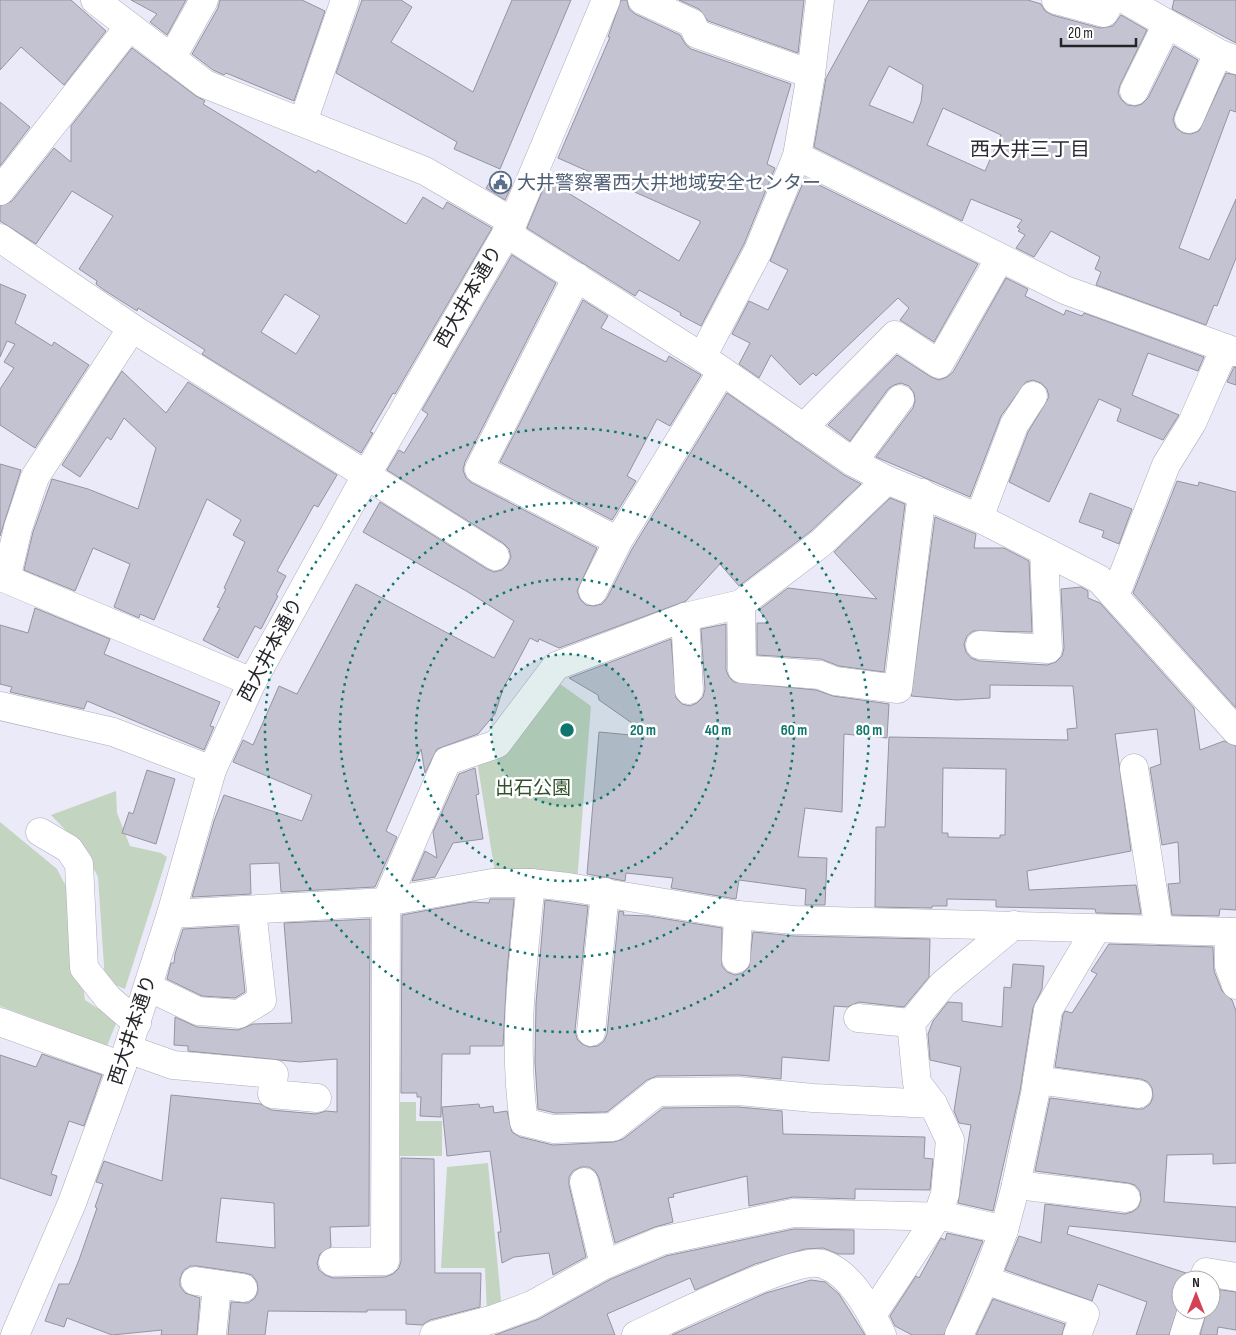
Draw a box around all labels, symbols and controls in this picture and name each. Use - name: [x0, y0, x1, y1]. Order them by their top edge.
- scale bar: [1061, 15, 1136, 47]
- text: 20 m: [1068, 24, 1093, 43]
- district label: 西大井三丁目: [970, 138, 1090, 162]
- public building icon: 大井警察署西大井地域安全センター: [489, 171, 513, 195]
- place label: 大井警察署西大井地域安全センター: [517, 172, 821, 195]
- street label: 西大井本通り: [431, 242, 507, 352]
- street label: 西大井本通り: [234, 594, 308, 706]
- centre of rings: [558, 721, 576, 739]
- text: 20 m: [630, 721, 656, 740]
- text: 40 m: [705, 721, 731, 740]
- text: 60 m: [781, 721, 807, 740]
- text: 80 m: [856, 721, 882, 740]
- park label: 出石公園: [495, 777, 571, 800]
- street label: 西大井本通り: [104, 972, 162, 1088]
- north arrow: [1171, 1270, 1221, 1320]
- text: N: [1192, 1274, 1200, 1291]

